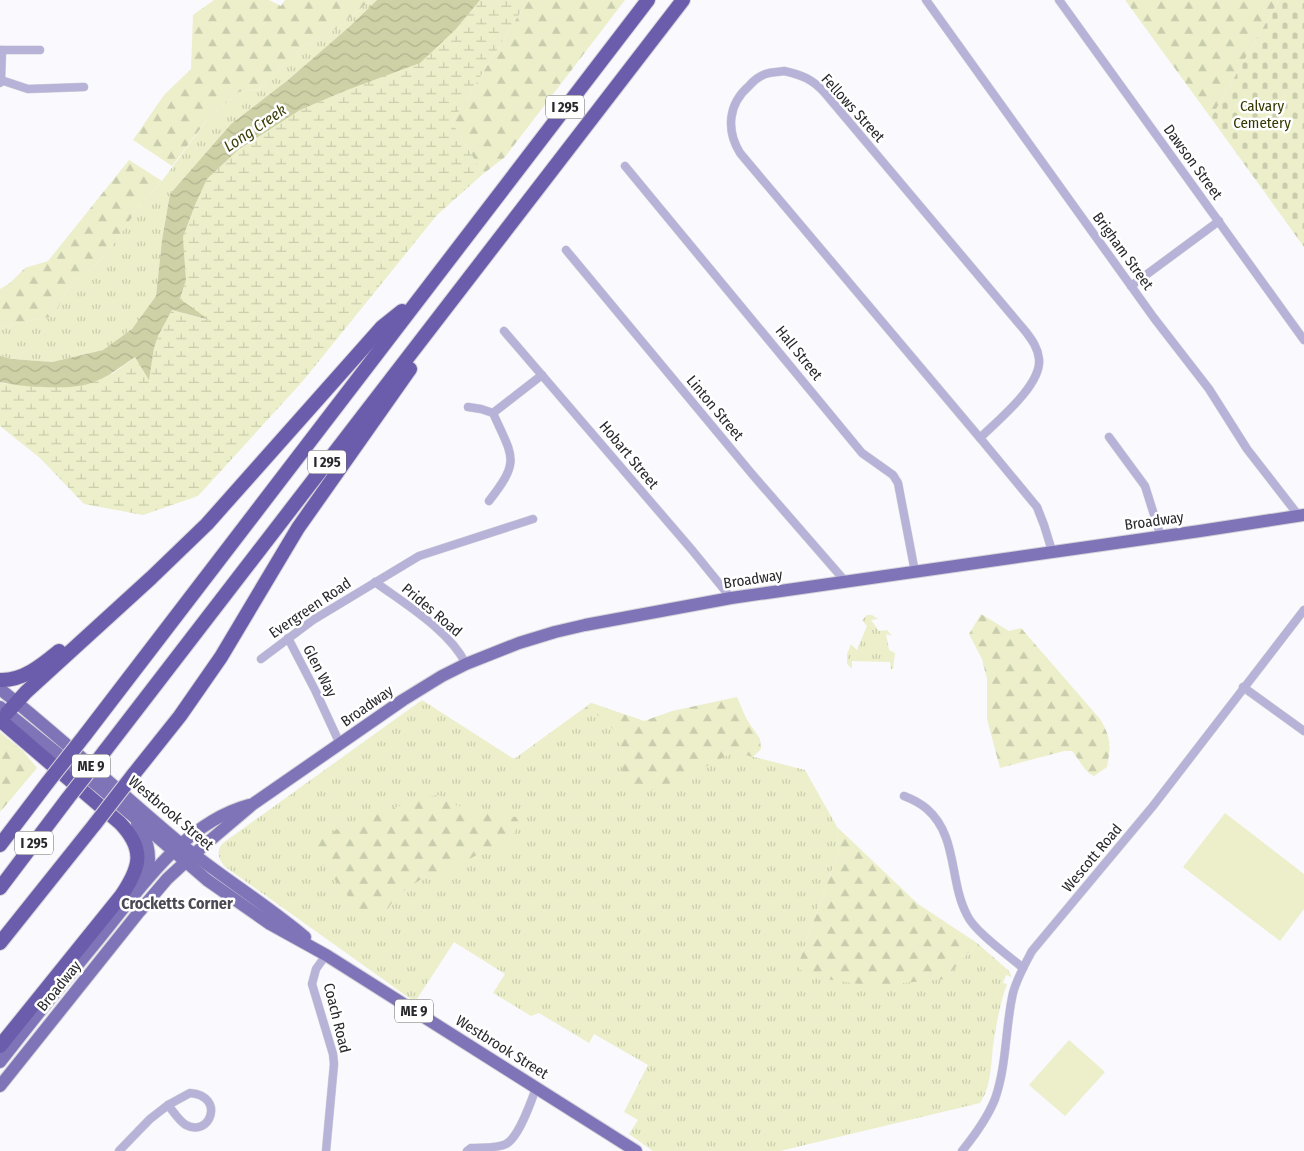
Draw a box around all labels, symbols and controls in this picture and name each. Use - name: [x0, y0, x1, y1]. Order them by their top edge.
- street label: Fellows Street: [818, 70, 888, 146]
- road number: I 295: [546, 95, 584, 118]
- park label: Calvary Cemetery: [1233, 97, 1291, 132]
- water label: Long Creek: [220, 100, 290, 156]
- street label: Dawson Street: [1160, 121, 1226, 203]
- street label: Brigham Street: [1089, 209, 1157, 293]
- street label: Hall Street: [772, 322, 826, 384]
- street label: Linton Street: [683, 372, 747, 444]
- street label: Hobart Street: [596, 418, 663, 493]
- road number: I 295: [308, 451, 346, 474]
- street label: Broadway: [1123, 508, 1185, 534]
- street label: Broadway: [722, 565, 784, 593]
- street label: Evergreen Road: [266, 574, 354, 642]
- street label: Prides Road: [398, 580, 466, 640]
- street label: Glen Way: [299, 642, 341, 700]
- street label: Broadway: [337, 681, 397, 730]
- road number: ME 9: [72, 754, 110, 778]
- street label: Westbrook Street: [125, 772, 217, 854]
- street label: Wescott Road: [1058, 820, 1126, 896]
- road number: I 295: [15, 831, 53, 854]
- district label: Crocketts Corner: [121, 894, 233, 913]
- street label: Broadway: [33, 957, 85, 1015]
- street label: Coach Road: [320, 981, 354, 1055]
- road number: ME 9: [395, 999, 433, 1022]
- street label: Westbrook Street: [452, 1011, 552, 1083]

